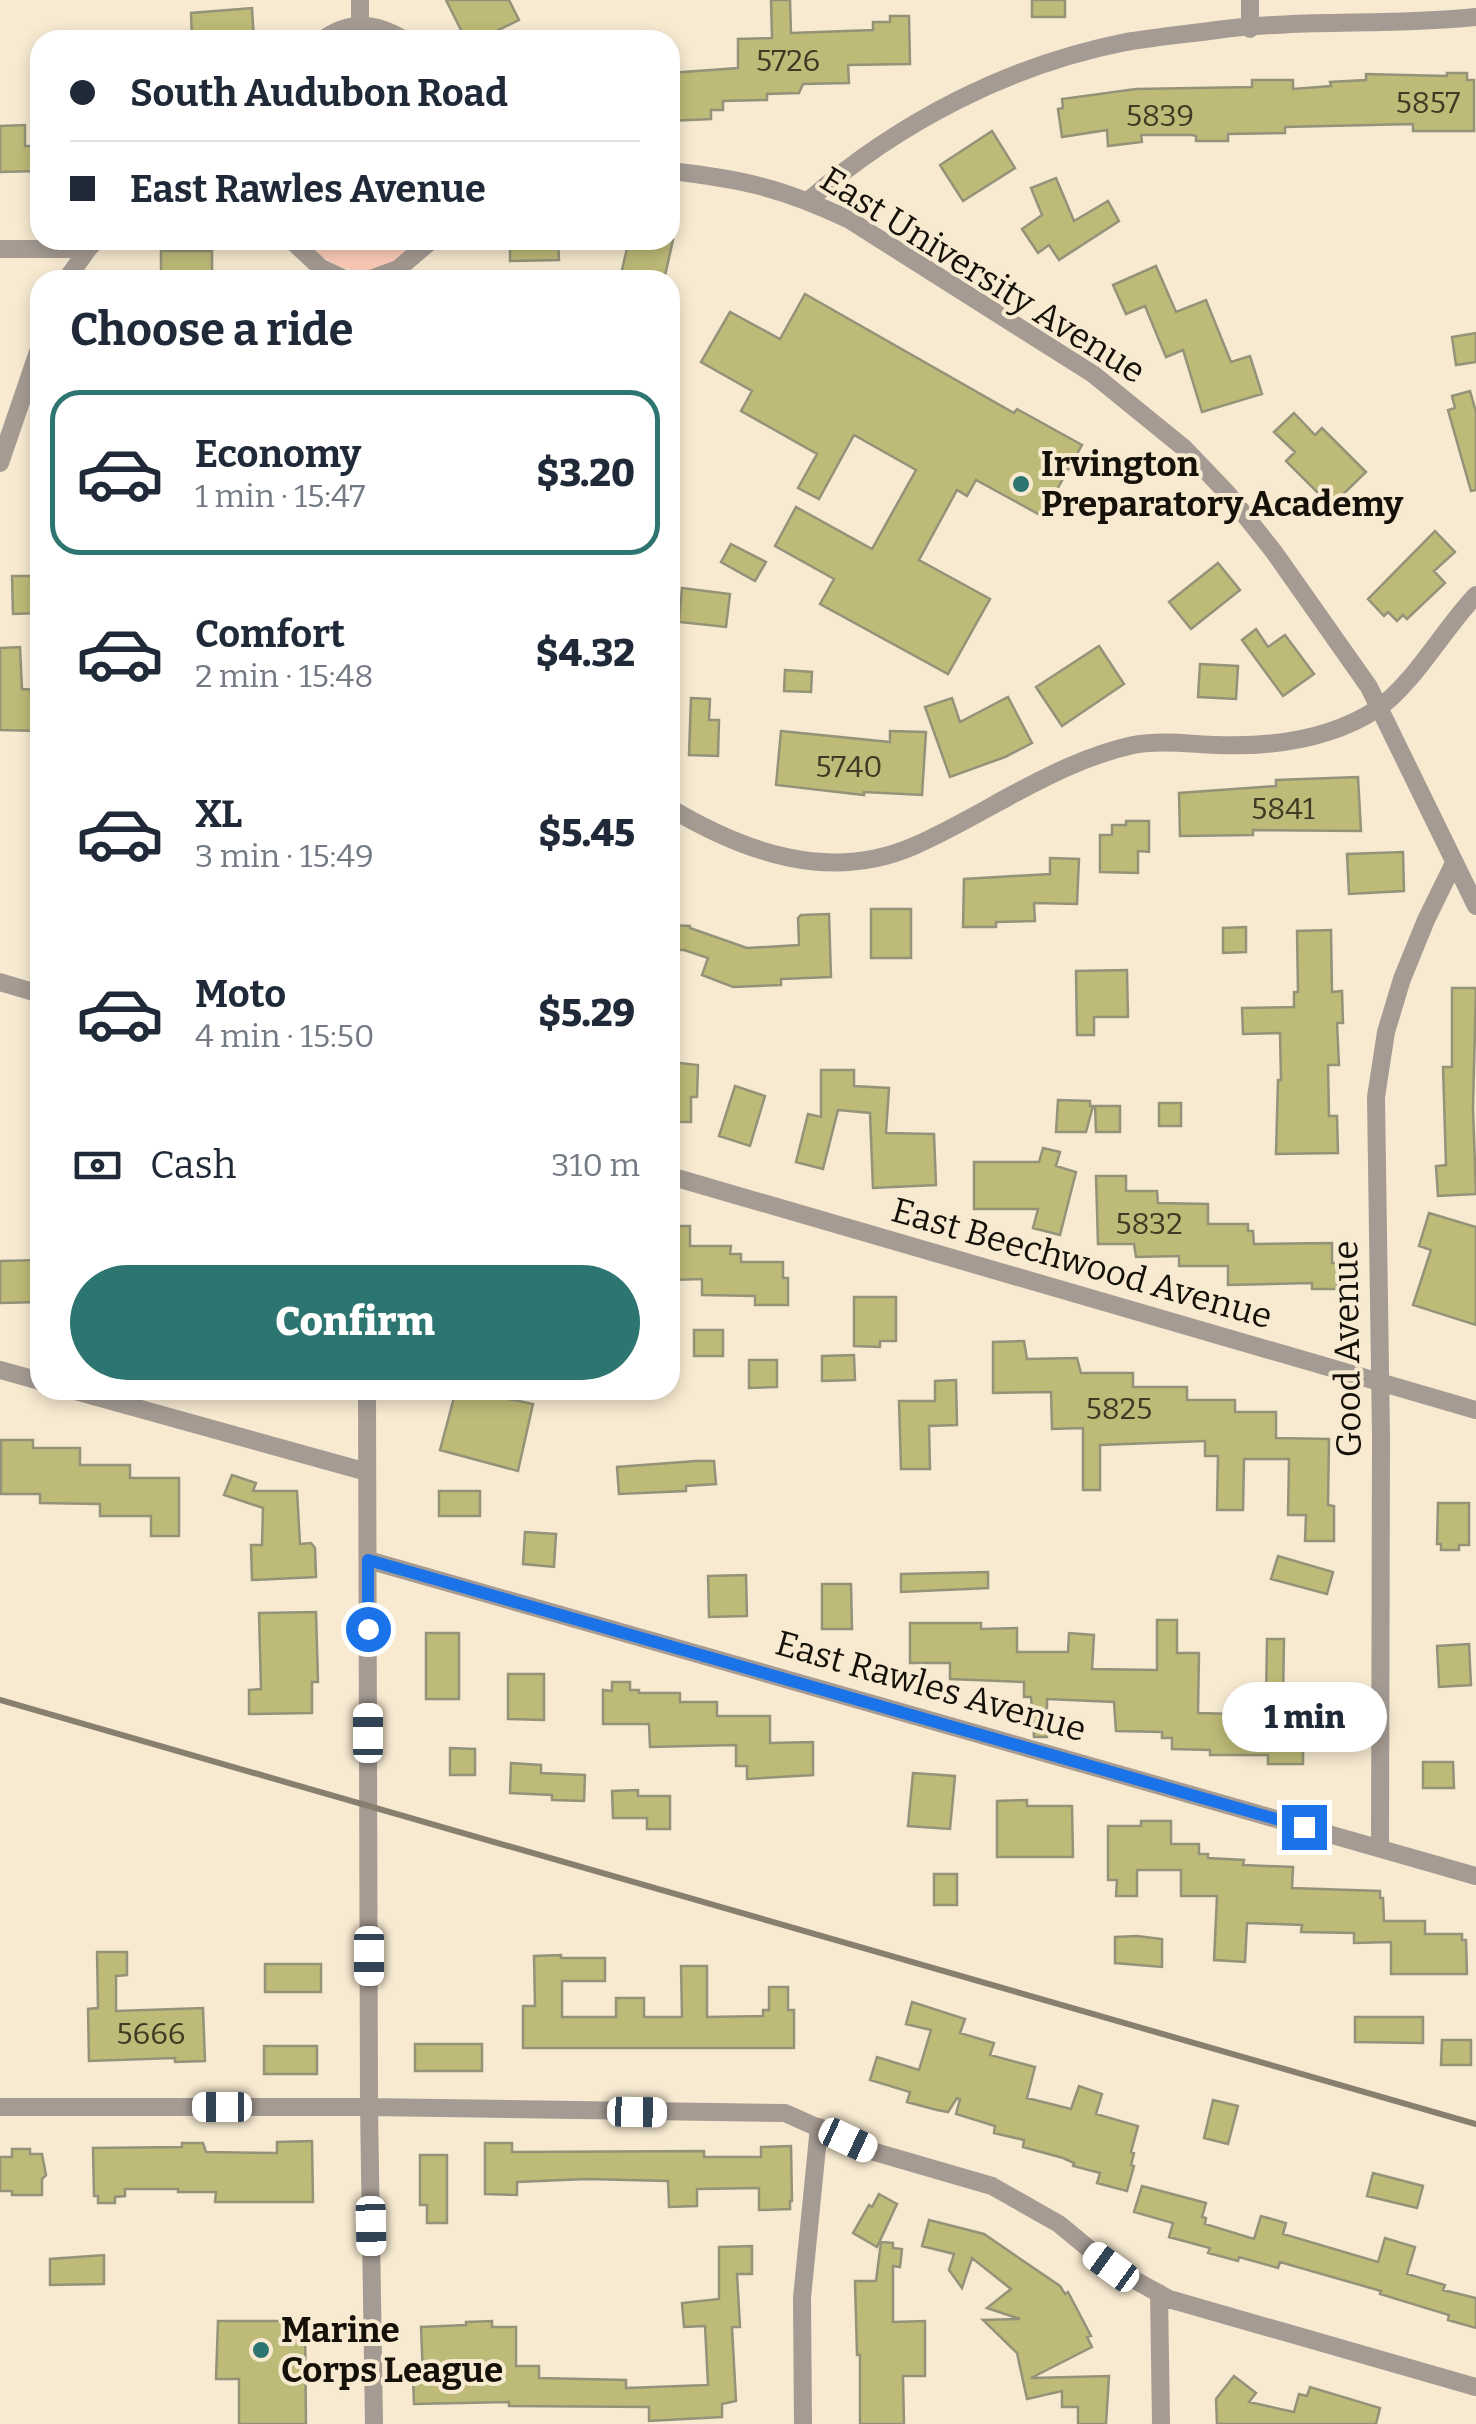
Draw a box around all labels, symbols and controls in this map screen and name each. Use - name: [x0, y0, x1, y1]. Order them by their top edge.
- house number: 5726: [756, 43, 820, 79]
- text: South Audubon Road: [130, 70, 508, 116]
- house number: 5857: [1396, 85, 1460, 121]
- house number: 5839: [1126, 98, 1194, 134]
- street label: East University Avenue: [813, 158, 1153, 392]
- text: East Rawles Avenue: [130, 166, 486, 212]
- text: Choose a ride: [70, 303, 353, 357]
- icon: car: [75, 428, 165, 518]
- text: Economy: [195, 431, 361, 477]
- place label: Irvington Preparatory Academy: [1041, 443, 1404, 525]
- text: $3.20: [537, 450, 635, 496]
- marker: Irvington Preparatory Academy: [1010, 473, 1032, 495]
- text: 1 min · 15:47: [195, 477, 365, 515]
- icon: car: [75, 608, 165, 698]
- text: Comfort: [195, 611, 345, 657]
- text: $4.32: [536, 630, 635, 676]
- text: 2 min · 15:48: [195, 657, 373, 695]
- house number: 5740: [816, 749, 882, 785]
- icon: car: [75, 788, 165, 878]
- text: XL: [195, 791, 242, 837]
- house number: 5841: [1251, 791, 1315, 827]
- text: $5.45: [538, 810, 635, 856]
- text: 3 min · 15:49: [195, 837, 374, 875]
- icon: car: [75, 968, 165, 1058]
- text: Moto: [195, 971, 286, 1017]
- text: $5.29: [538, 990, 635, 1036]
- text: 4 min · 15:50: [195, 1017, 374, 1055]
- icon: cash: [70, 1138, 125, 1193]
- text: Cash: [150, 1142, 236, 1188]
- text: 310 m: [551, 1146, 640, 1184]
- street label: East Beechwood Avenue: [887, 1189, 1277, 1337]
- house number: 5832: [1116, 1206, 1182, 1242]
- street label: Good Avenue: [1324, 1240, 1370, 1458]
- button: Confirm: [70, 1265, 640, 1380]
- house number: 5825: [1086, 1391, 1152, 1427]
- route start: [346, 1607, 391, 1652]
- street label: East Rawles Avenue: [771, 1622, 1091, 1750]
- callout: 1 min: [1222, 1682, 1386, 1752]
- text: 1 min: [1264, 1698, 1345, 1736]
- car: [353, 1703, 383, 1763]
- route end: [1282, 1805, 1327, 1850]
- car: [354, 1926, 384, 1986]
- house number: 5666: [117, 2016, 185, 2052]
- car: [192, 2092, 252, 2122]
- car: [607, 2096, 667, 2128]
- car: [814, 2114, 882, 2166]
- car: [355, 2196, 387, 2256]
- car: [1078, 2237, 1144, 2297]
- place label: Marine Corps League: [281, 2309, 503, 2391]
- marker: Marine Corps League: [250, 2339, 272, 2361]

